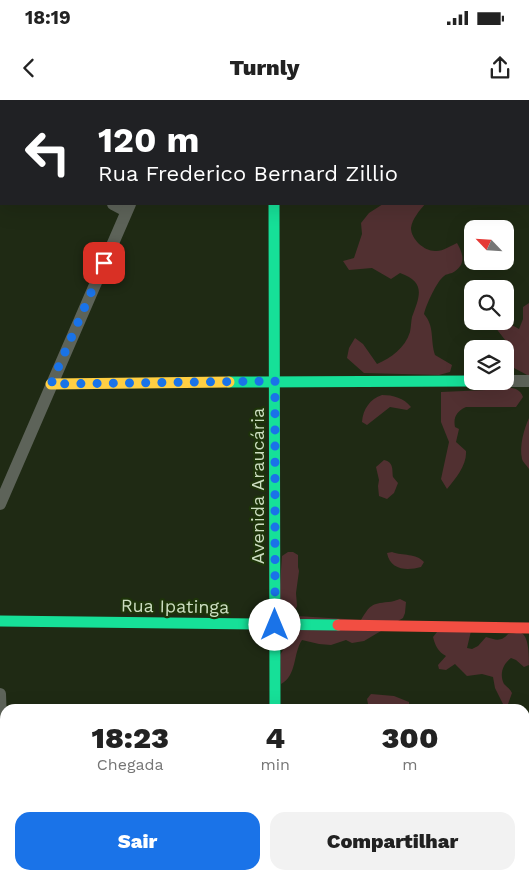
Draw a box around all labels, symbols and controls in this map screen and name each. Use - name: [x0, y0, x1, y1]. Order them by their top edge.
- text: 18:19: [25, 6, 71, 29]
- icon: back: [15, 54, 43, 82]
- icon: share: [486, 54, 514, 82]
- text: Turnly: [229, 55, 300, 80]
- text: 120 m: [98, 119, 199, 161]
- icon: left: [15, 120, 80, 185]
- text: Rua Frederico Bernard Zillio: [98, 161, 398, 186]
- north arrow: [464, 220, 514, 270]
- map controls: [464, 220, 514, 390]
- pin: [83, 242, 125, 284]
- icon: arrive: [90, 249, 118, 277]
- button: search: [464, 280, 514, 330]
- button: layers: [464, 340, 514, 390]
- street label: Avenida Araucária: [247, 408, 268, 564]
- street label: Rua Ipatinga: [121, 595, 229, 617]
- position arrow: [248, 598, 300, 650]
- text: 18:23: [92, 720, 169, 755]
- text: 4: [265, 720, 285, 755]
- text: 300: [381, 720, 438, 755]
- text: Chegada: [97, 755, 164, 774]
- text: min: [260, 755, 290, 774]
- text: m: [402, 755, 418, 774]
- button: Sair: [15, 812, 260, 870]
- button: Compartilhar: [270, 812, 515, 870]

